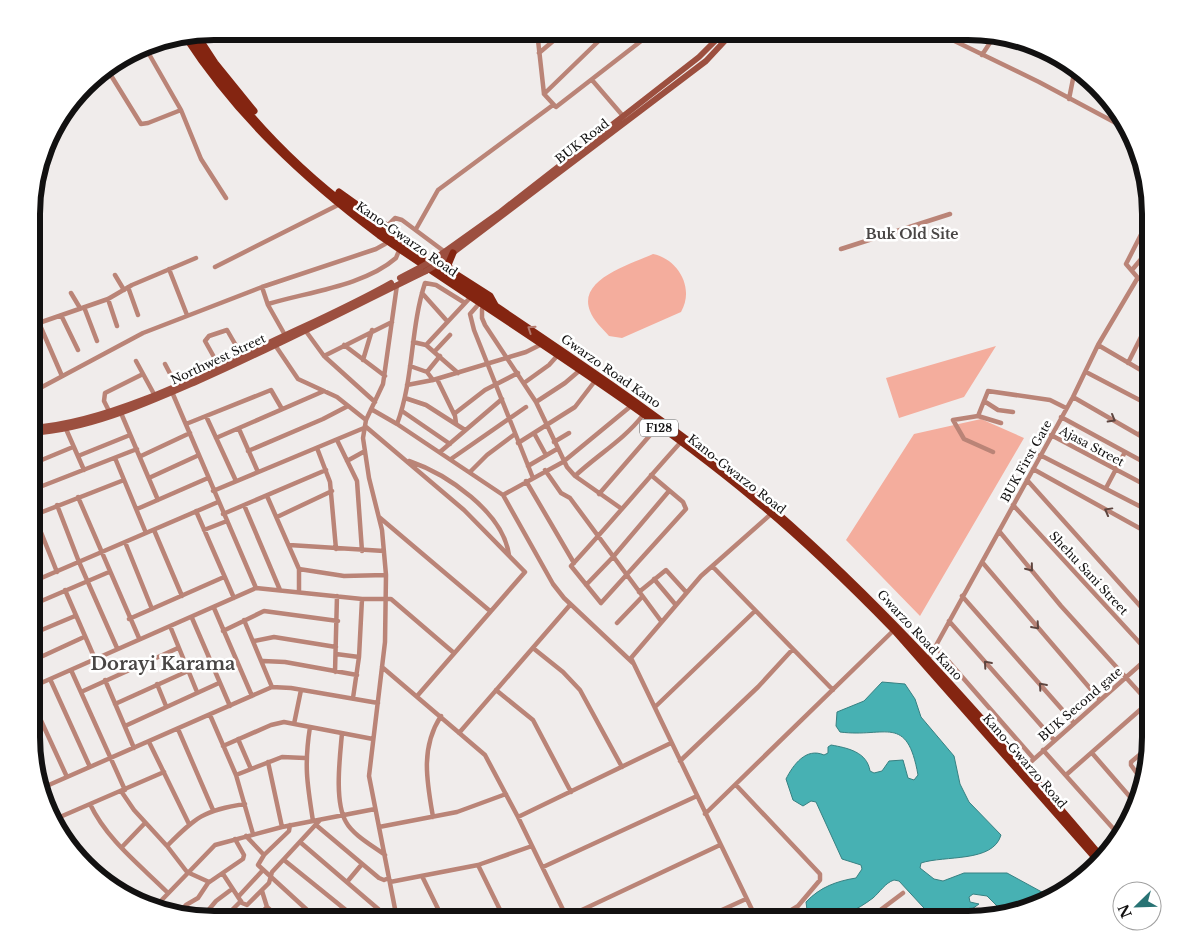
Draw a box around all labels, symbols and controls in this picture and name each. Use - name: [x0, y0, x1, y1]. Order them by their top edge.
- street label: BUK Road: [552, 115, 612, 167]
- street label: Kano-Gwarzo Road: [353, 198, 461, 280]
- district label: Buk Old Site: [865, 225, 959, 243]
- one-way arrow: [527, 326, 536, 335]
- street label: Northwest Street: [168, 330, 268, 388]
- street label: Gwarzo Road Kano: [558, 331, 664, 411]
- one-way arrow: [1106, 413, 1115, 423]
- street label: BUK First Gate: [997, 417, 1055, 505]
- road number: F128: [640, 419, 678, 436]
- street label: Ajasa Street: [1056, 422, 1127, 470]
- street label: Kano-Gwarzo Road: [685, 431, 789, 517]
- one-way arrow: [1104, 507, 1113, 517]
- street label: Shehu Sani Street: [1046, 528, 1132, 618]
- one-way arrow: [1024, 563, 1033, 572]
- street label: Gwarzo Road Kano: [874, 587, 966, 683]
- one-way arrow: [1031, 620, 1039, 629]
- district label: Dorayi Karama: [91, 653, 236, 675]
- one-way arrow: [984, 660, 993, 669]
- street label: BUK Second gate: [1035, 664, 1125, 744]
- one-way arrow: [1039, 683, 1048, 692]
- street label: Kano-Gwarzo Road: [980, 711, 1070, 811]
- north arrow: [1112, 881, 1162, 931]
- text: N: [1114, 902, 1136, 921]

